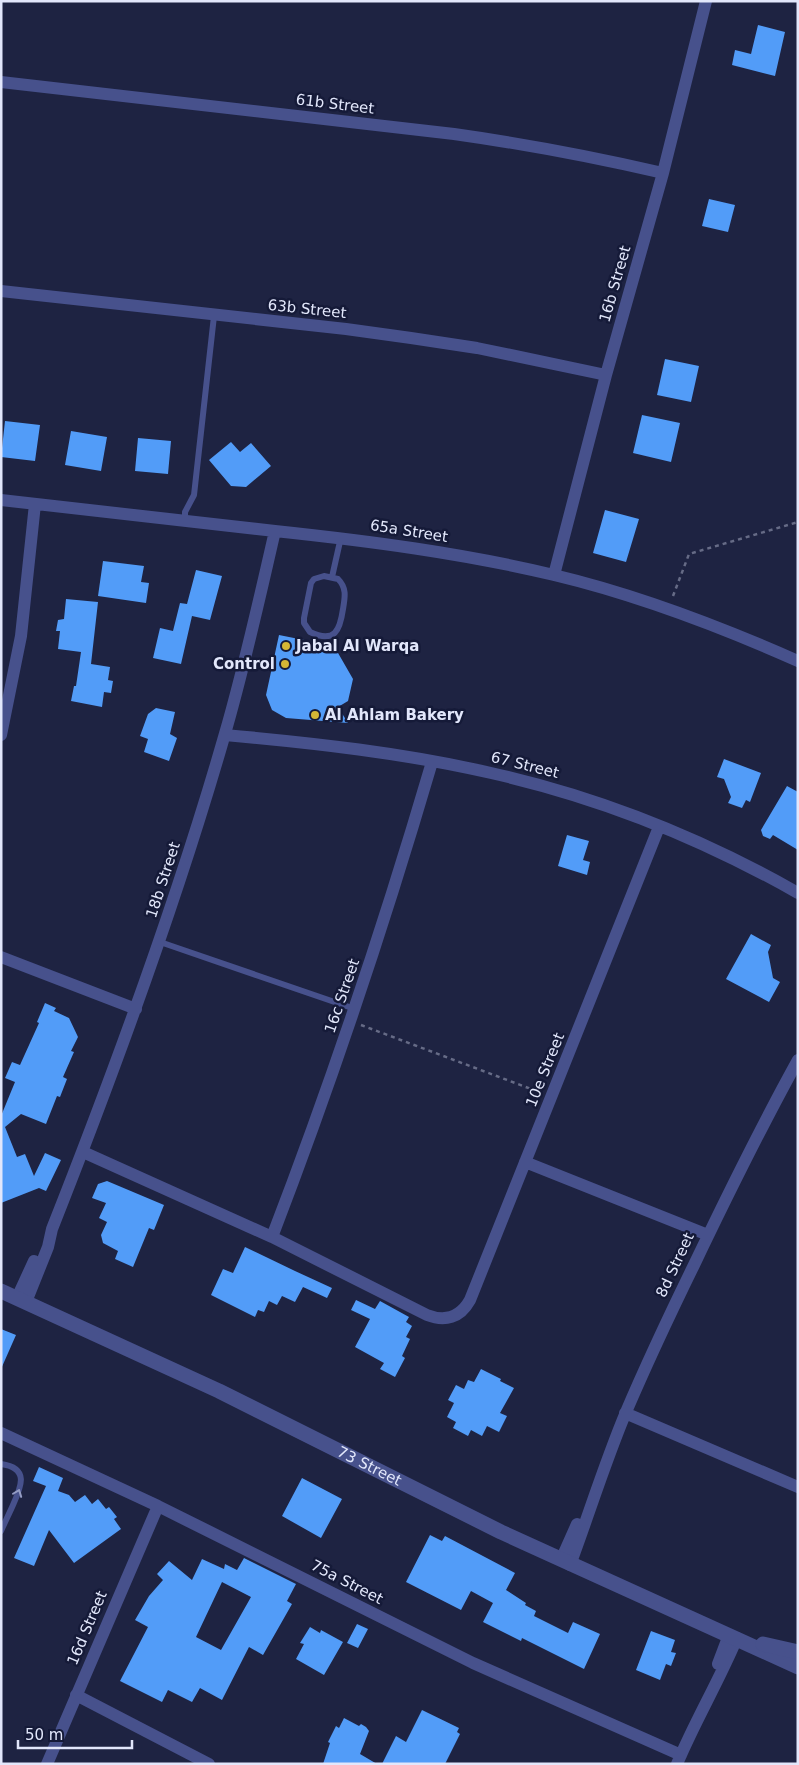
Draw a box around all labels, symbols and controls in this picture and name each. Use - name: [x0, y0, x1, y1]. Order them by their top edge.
- street label: 61b Street: [295, 90, 375, 118]
- street label: 16b Street: [595, 243, 635, 324]
- street label: 63b Street: [267, 296, 347, 322]
- street label: 65a Street: [369, 516, 449, 546]
- place label: Jabal Al Warqa: [295, 637, 419, 655]
- marker: Jabal Al Warqa: [280, 640, 292, 652]
- place label: Control: [213, 655, 275, 673]
- marker: Control: [279, 658, 291, 670]
- place label: Al Ahlam Bakery: [325, 706, 464, 724]
- marker: Al Ahlam Bakery: [309, 709, 321, 721]
- street label: 67 Street: [489, 748, 561, 782]
- street label: 18b Street: [142, 840, 184, 920]
- street label: 16c Street: [321, 956, 363, 1036]
- street label: 10e Street: [522, 1030, 568, 1110]
- street label: 8d Street: [652, 1230, 698, 1300]
- street label: 73 Street: [334, 1443, 405, 1490]
- one-way arrow: [12, 1489, 22, 1498]
- street label: 75a Street: [308, 1556, 386, 1608]
- street label: 16d Street: [63, 1588, 111, 1668]
- scale bar: [18, 1718, 131, 1750]
- text: 50 m: [25, 1726, 63, 1744]

